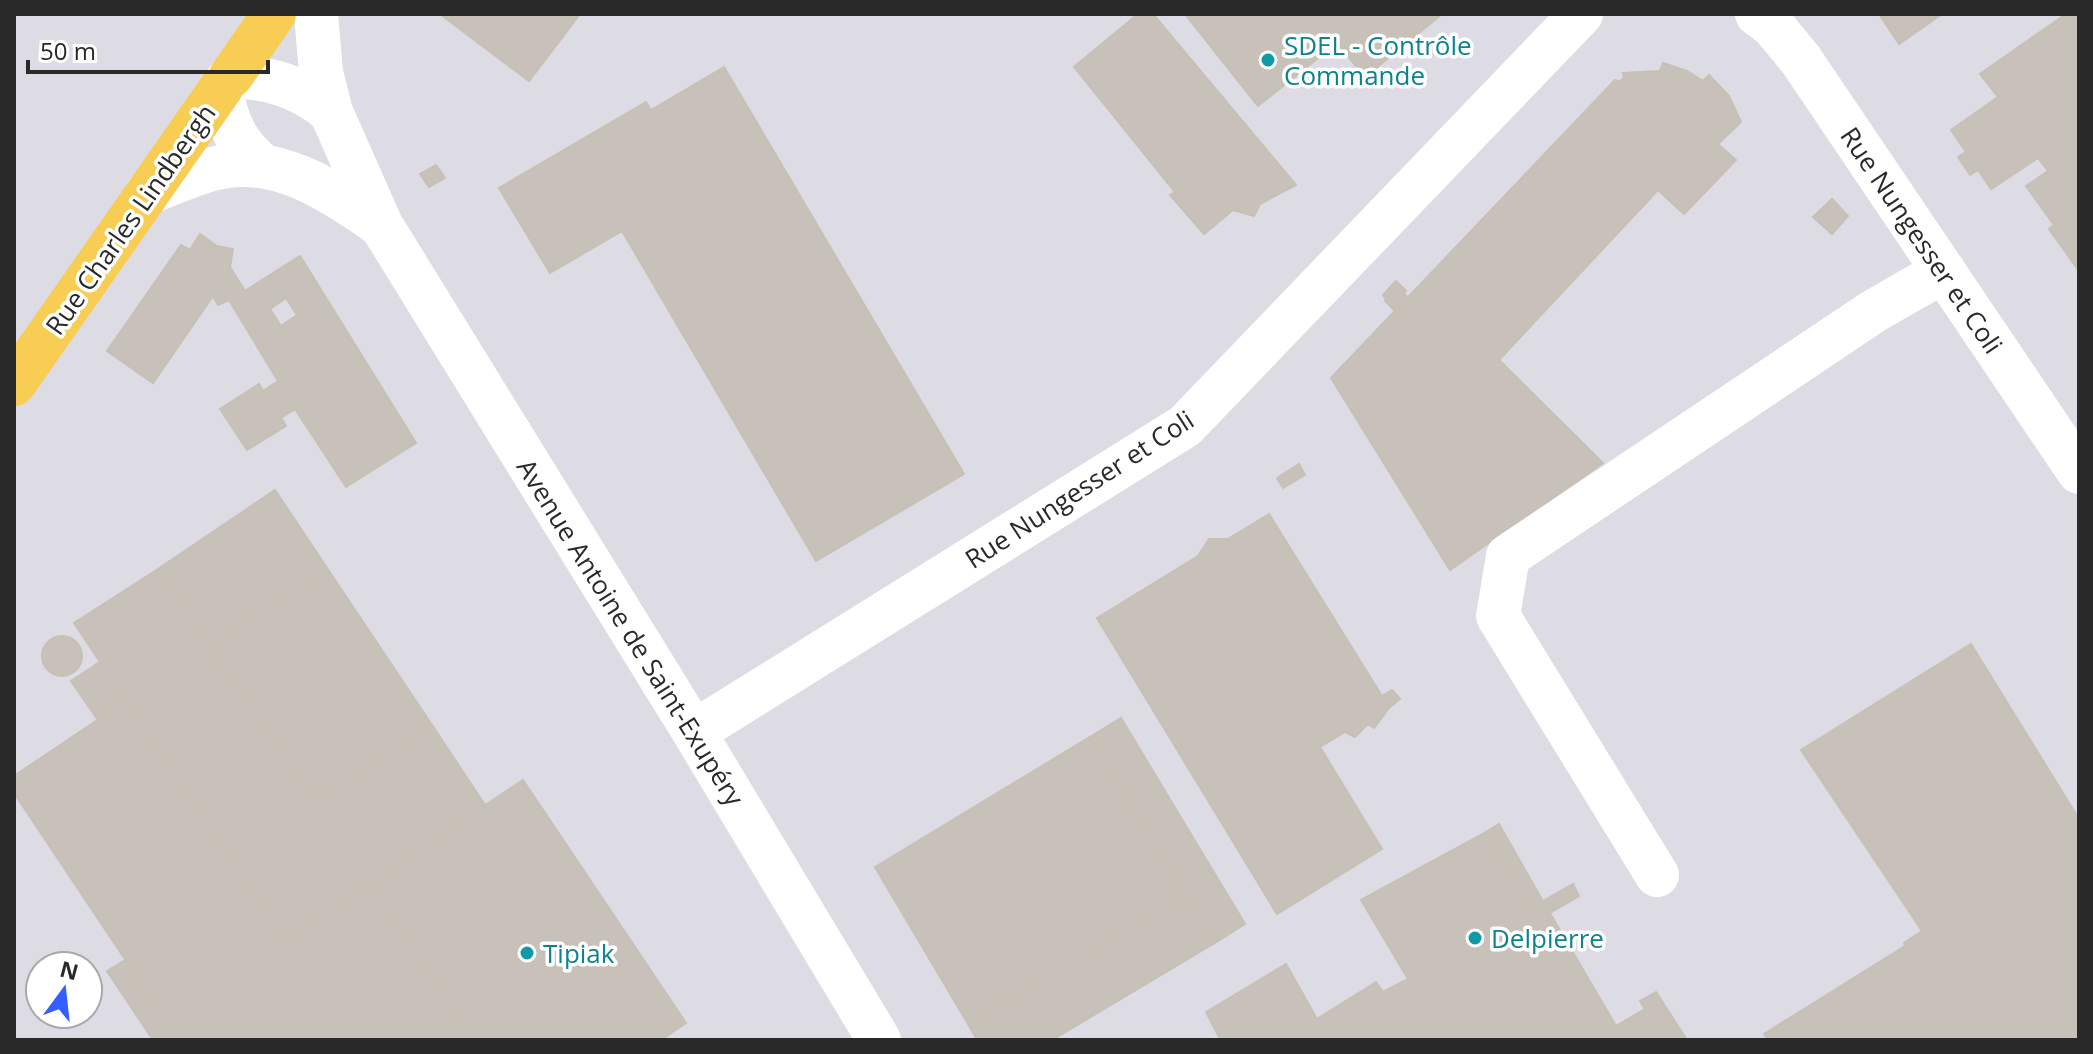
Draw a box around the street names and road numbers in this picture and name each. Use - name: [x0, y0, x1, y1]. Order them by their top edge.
- street label: Rue Charles Lindbergh: [37, 96, 223, 342]
- street label: Rue Nungesser et Coli: [1833, 120, 2011, 360]
- street label: Rue Nungesser et Coli: [958, 401, 1200, 577]
- street label: Avenue Antoine de Saint-Exupéry: [509, 452, 753, 813]

